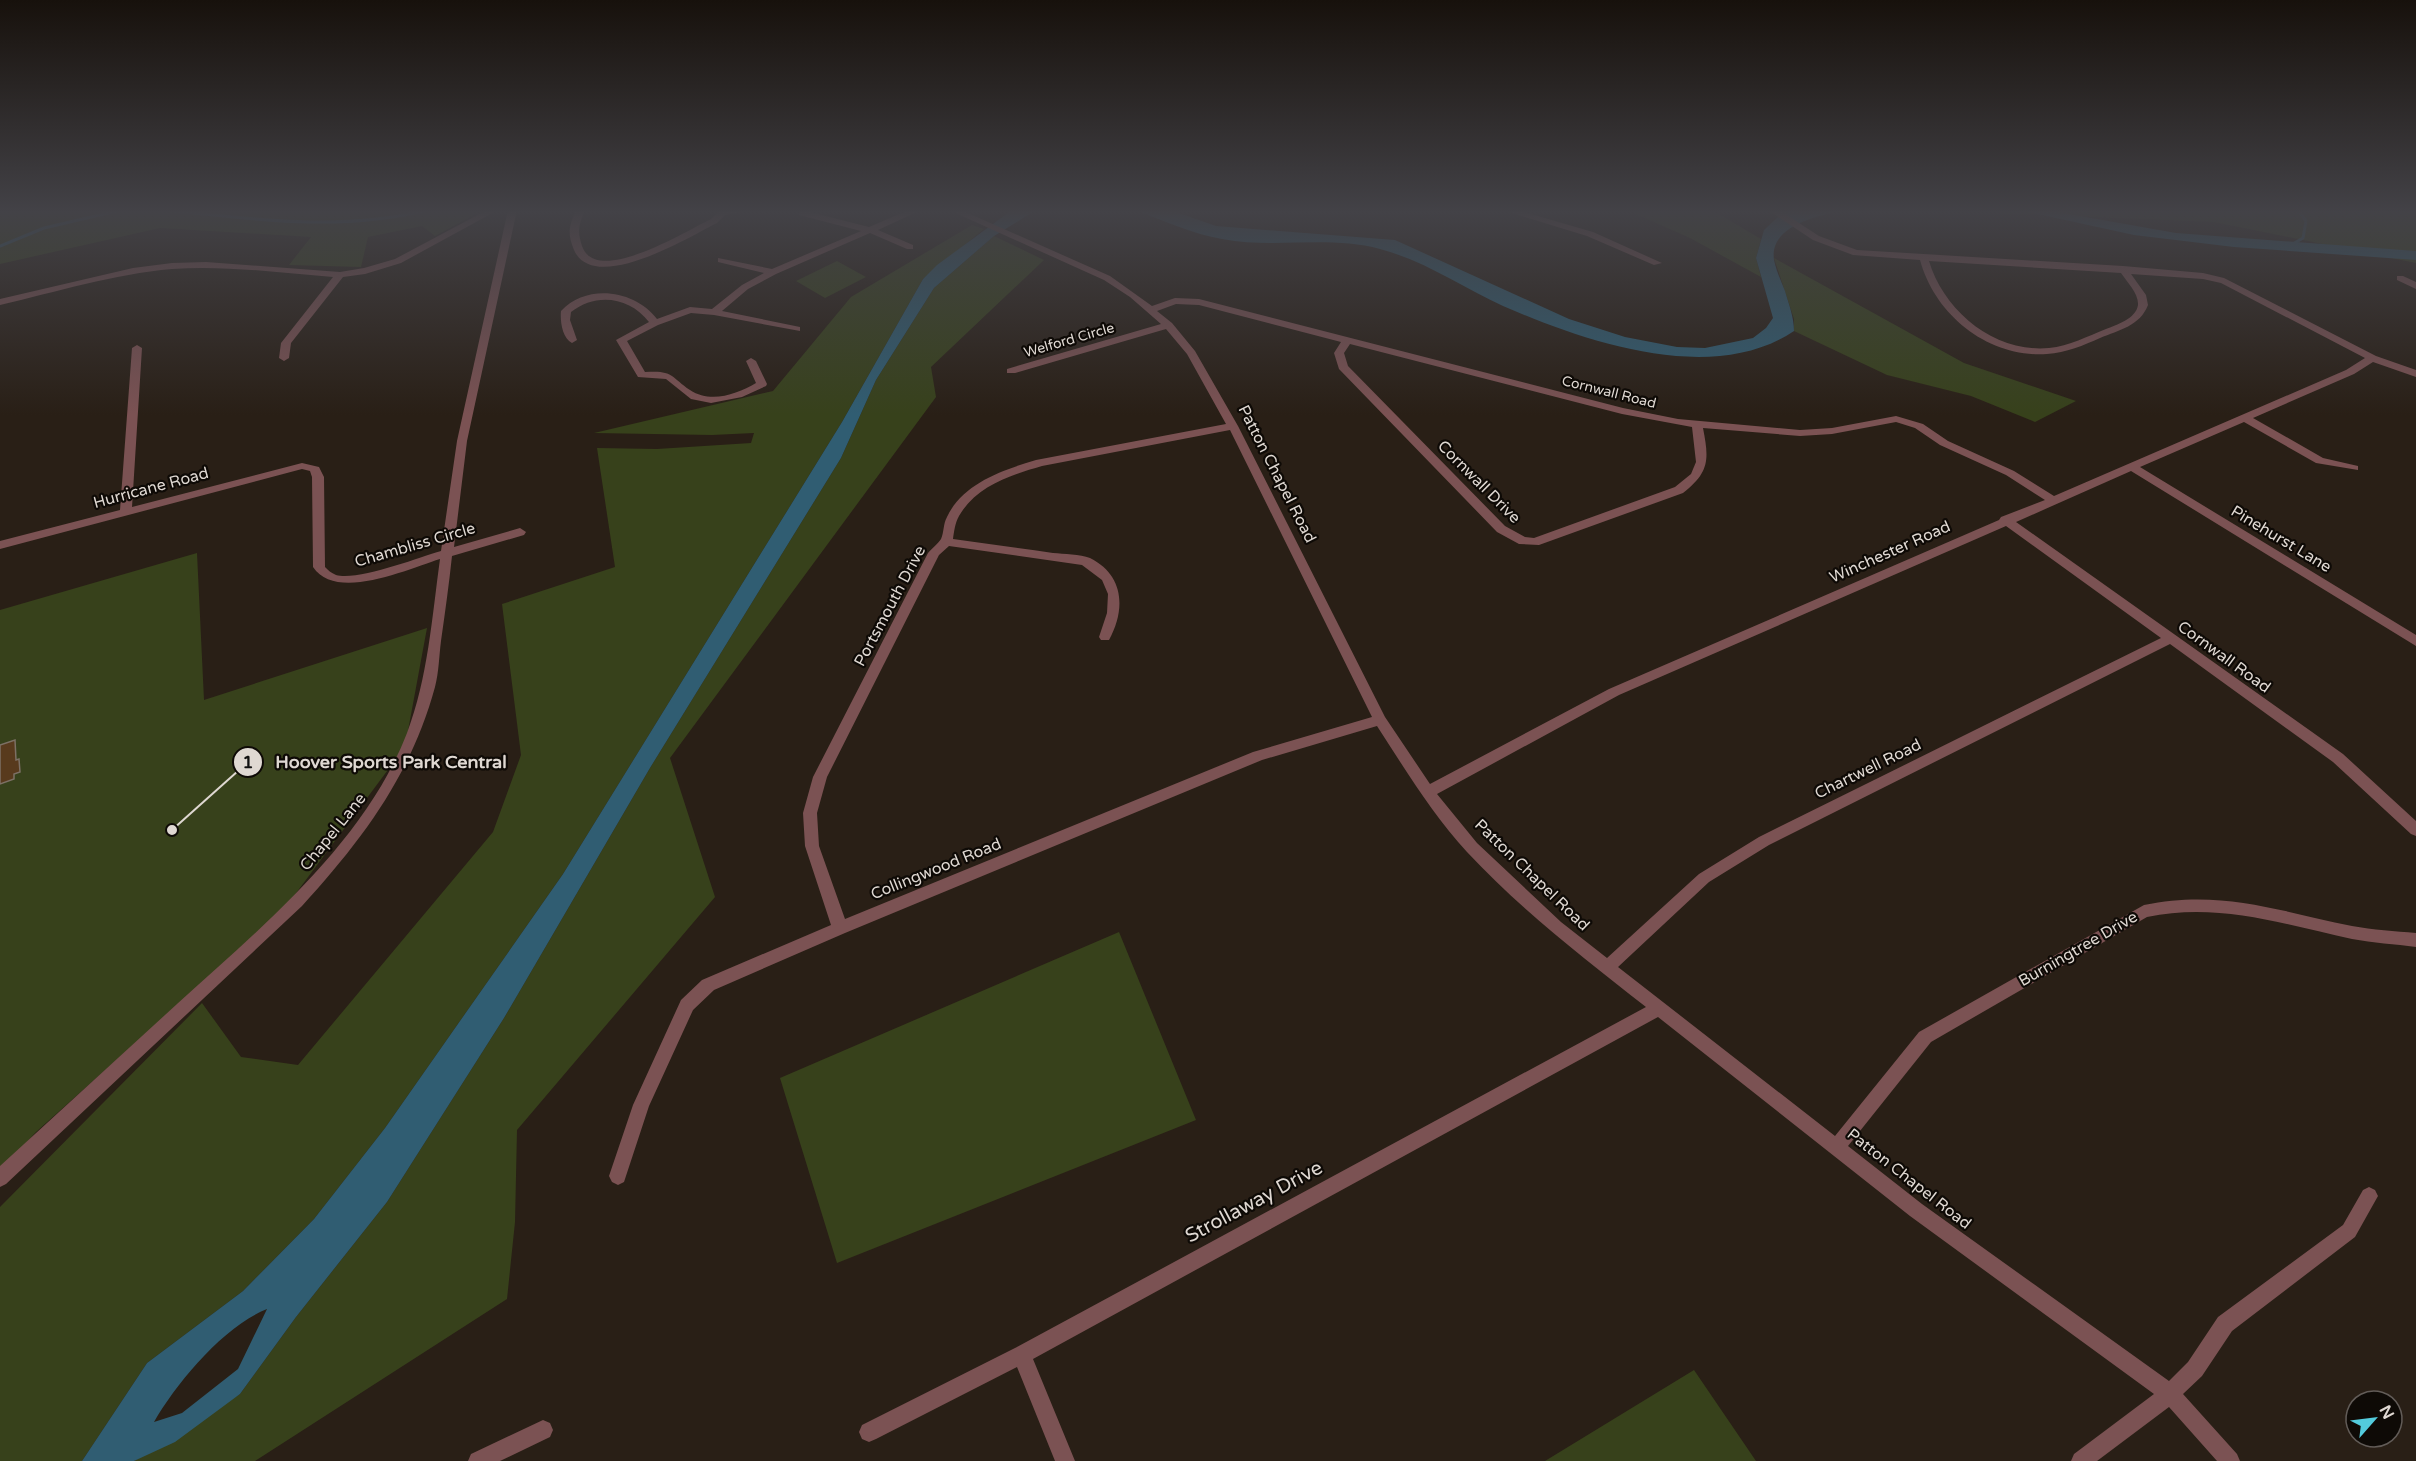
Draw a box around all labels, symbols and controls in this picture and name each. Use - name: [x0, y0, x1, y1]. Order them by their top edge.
- street label: Welford Circle: [1022, 319, 1116, 361]
- street label: Cornwall Road: [1560, 372, 1658, 412]
- street label: Patton Chapel Road: [1234, 402, 1320, 546]
- street label: Cornwall Drive: [1433, 436, 1525, 528]
- street label: Hurricane Road: [91, 463, 211, 513]
- street label: Pinehurst Lane: [2227, 501, 2335, 577]
- street label: Winchester Road: [1826, 516, 1954, 588]
- street label: Chambliss Circle: [352, 518, 478, 572]
- street label: Portsmouth Drive: [850, 542, 930, 670]
- street label: Cornwall Road: [2174, 617, 2274, 697]
- street label: Chartwell Road: [1812, 735, 1924, 803]
- callout: Hoover Sports Park Central: [233, 744, 519, 780]
- text: 1: [242, 751, 254, 773]
- text: Hoover Sports Park Central: [275, 751, 507, 773]
- street label: Chapel Lane: [296, 789, 370, 875]
- street label: Patton Chapel Road: [1470, 815, 1594, 935]
- street label: Collingwood Road: [868, 834, 1004, 904]
- street label: Burningtree Drive: [2015, 907, 2141, 991]
- street label: Patton Chapel Road: [1843, 1124, 1975, 1234]
- street label: Strollaway Drive: [1181, 1156, 1327, 1248]
- north arrow: [2344, 1389, 2404, 1449]
- text: N: [2375, 1402, 2398, 1423]

